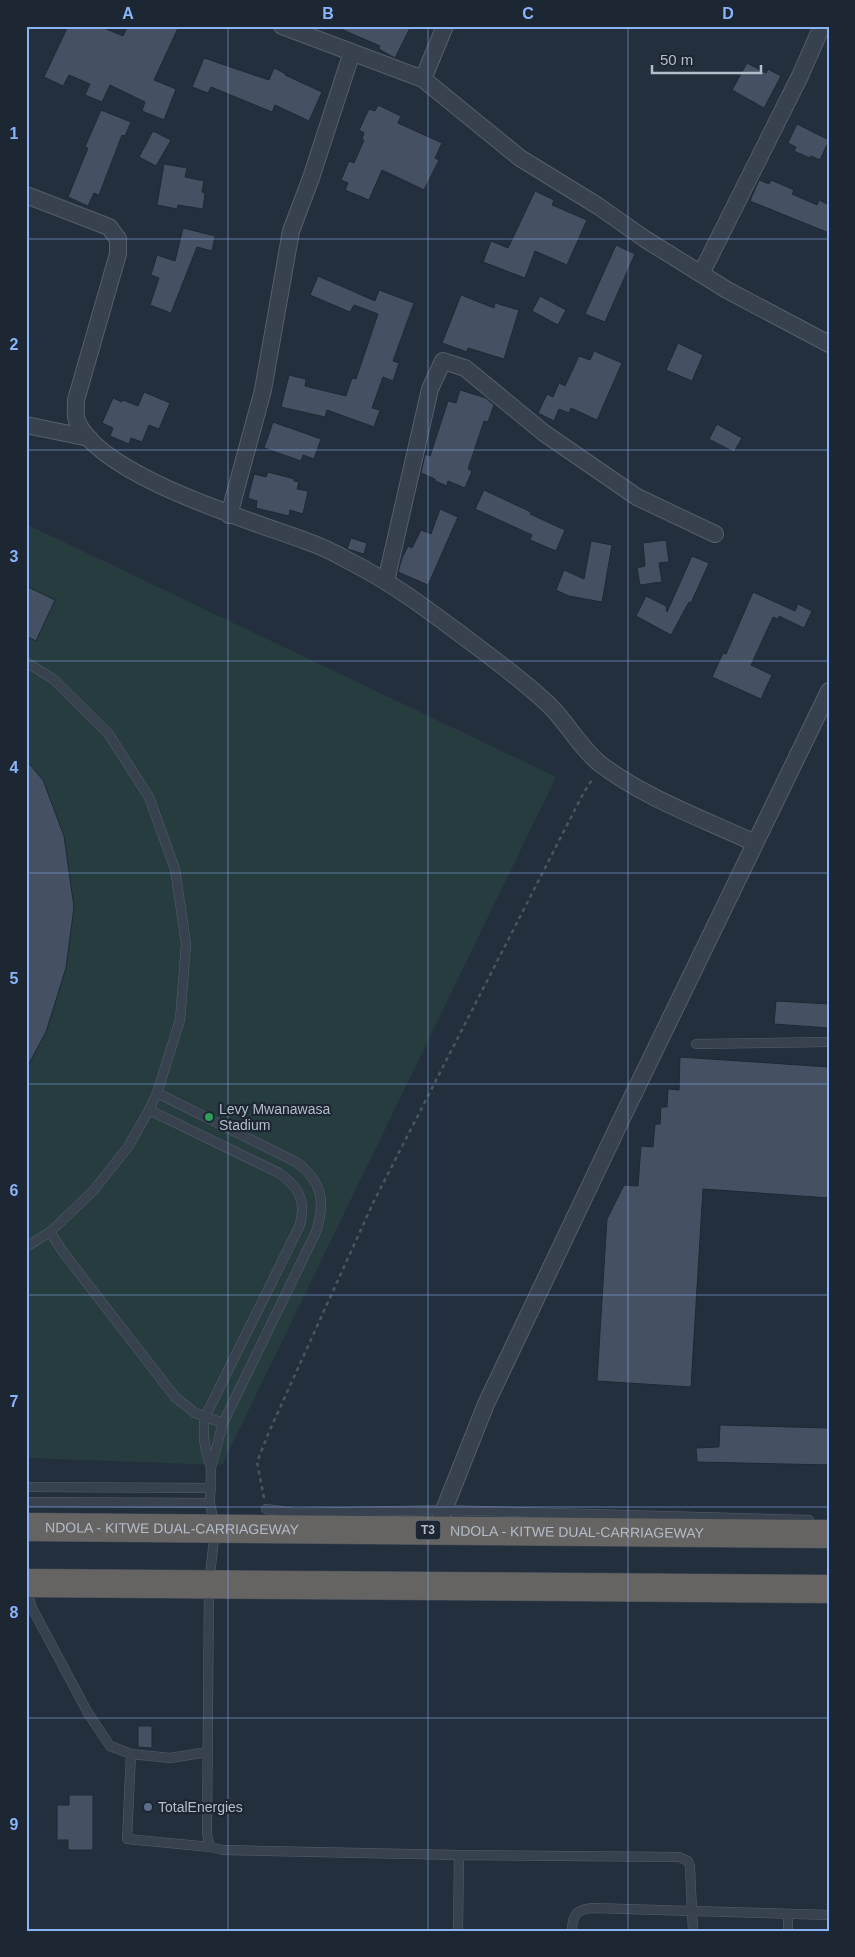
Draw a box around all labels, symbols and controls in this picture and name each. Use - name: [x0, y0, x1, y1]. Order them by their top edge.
- text: A: [122, 5, 134, 22]
- text: B: [322, 5, 334, 22]
- text: C: [522, 5, 534, 22]
- text: D: [722, 5, 734, 22]
- scale bar: [652, 42, 761, 74]
- text: 50 m: [660, 51, 693, 68]
- text: 1: [10, 125, 19, 142]
- text: 2: [10, 336, 19, 353]
- text: 3: [10, 548, 19, 565]
- text: 4: [10, 759, 19, 776]
- text: 5: [10, 970, 19, 987]
- place label: Levy Mwanawasa Stadium: [219, 1101, 330, 1133]
- marker: Levy Mwanawasa Stadium: [203, 1111, 215, 1123]
- text: 6: [10, 1182, 19, 1199]
- text: 7: [10, 1393, 19, 1410]
- street label: NDOLA - KITWE DUAL-CARRIAGEWAY: [45, 1519, 300, 1537]
- road number: T3: [416, 1520, 440, 1540]
- street label: NDOLA - KITWE DUAL-CARRIAGEWAY: [450, 1523, 705, 1541]
- text: 8: [10, 1604, 19, 1621]
- place label: TotalEnergies: [158, 1799, 243, 1815]
- marker: TotalEnergies: [142, 1801, 154, 1813]
- text: 9: [10, 1816, 19, 1833]

